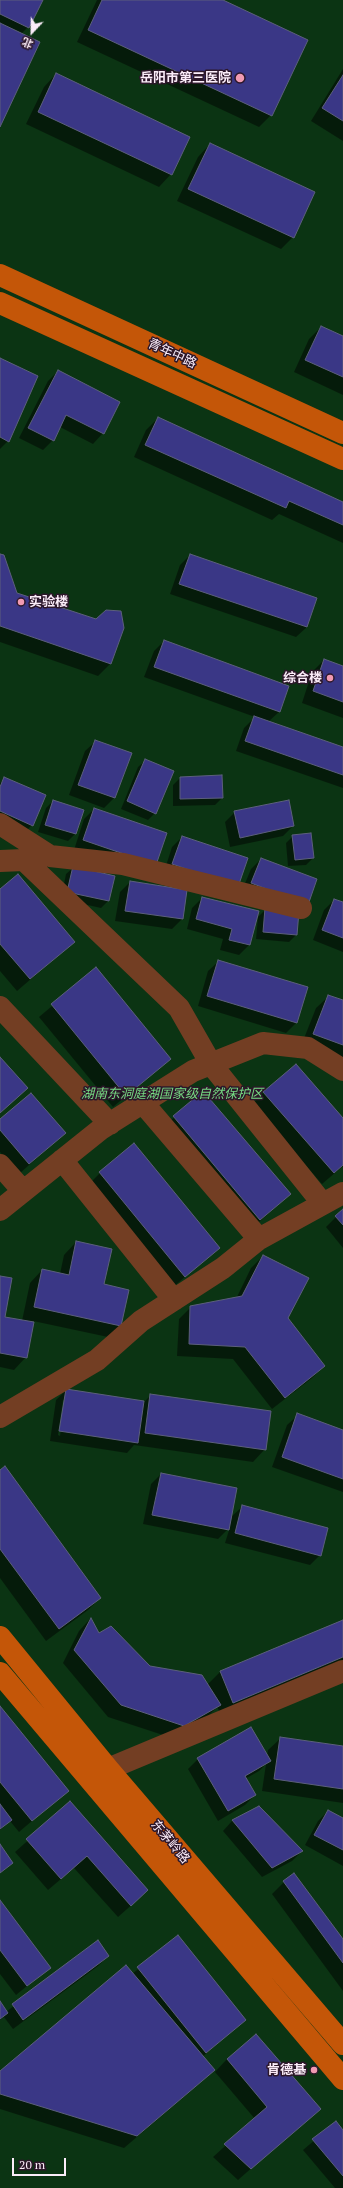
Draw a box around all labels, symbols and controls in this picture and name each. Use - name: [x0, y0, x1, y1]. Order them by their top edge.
- north arrow: [12, 12, 52, 52]
- text: 北: [20, 35, 35, 52]
- place label: 岳阳市第三医院: [140, 70, 231, 86]
- marker: 岳阳市第三医院: [234, 72, 246, 84]
- street label: 青年中路: [145, 336, 199, 372]
- place label: 实验楼: [29, 594, 68, 610]
- marker: 实验楼: [16, 597, 26, 607]
- place label: 综合楼: [283, 670, 322, 686]
- marker: 综合楼: [325, 673, 335, 683]
- park label: 湖南东洞庭湖国家级自然保护区: [81, 1086, 263, 1102]
- street label: 东茅岭路: [147, 1817, 193, 1867]
- place label: 肯德基: [267, 2062, 306, 2078]
- marker: 肯德基: [309, 2065, 319, 2075]
- scale bar: [14, 2150, 68, 2176]
- text: 20 m: [19, 2157, 45, 2172]

